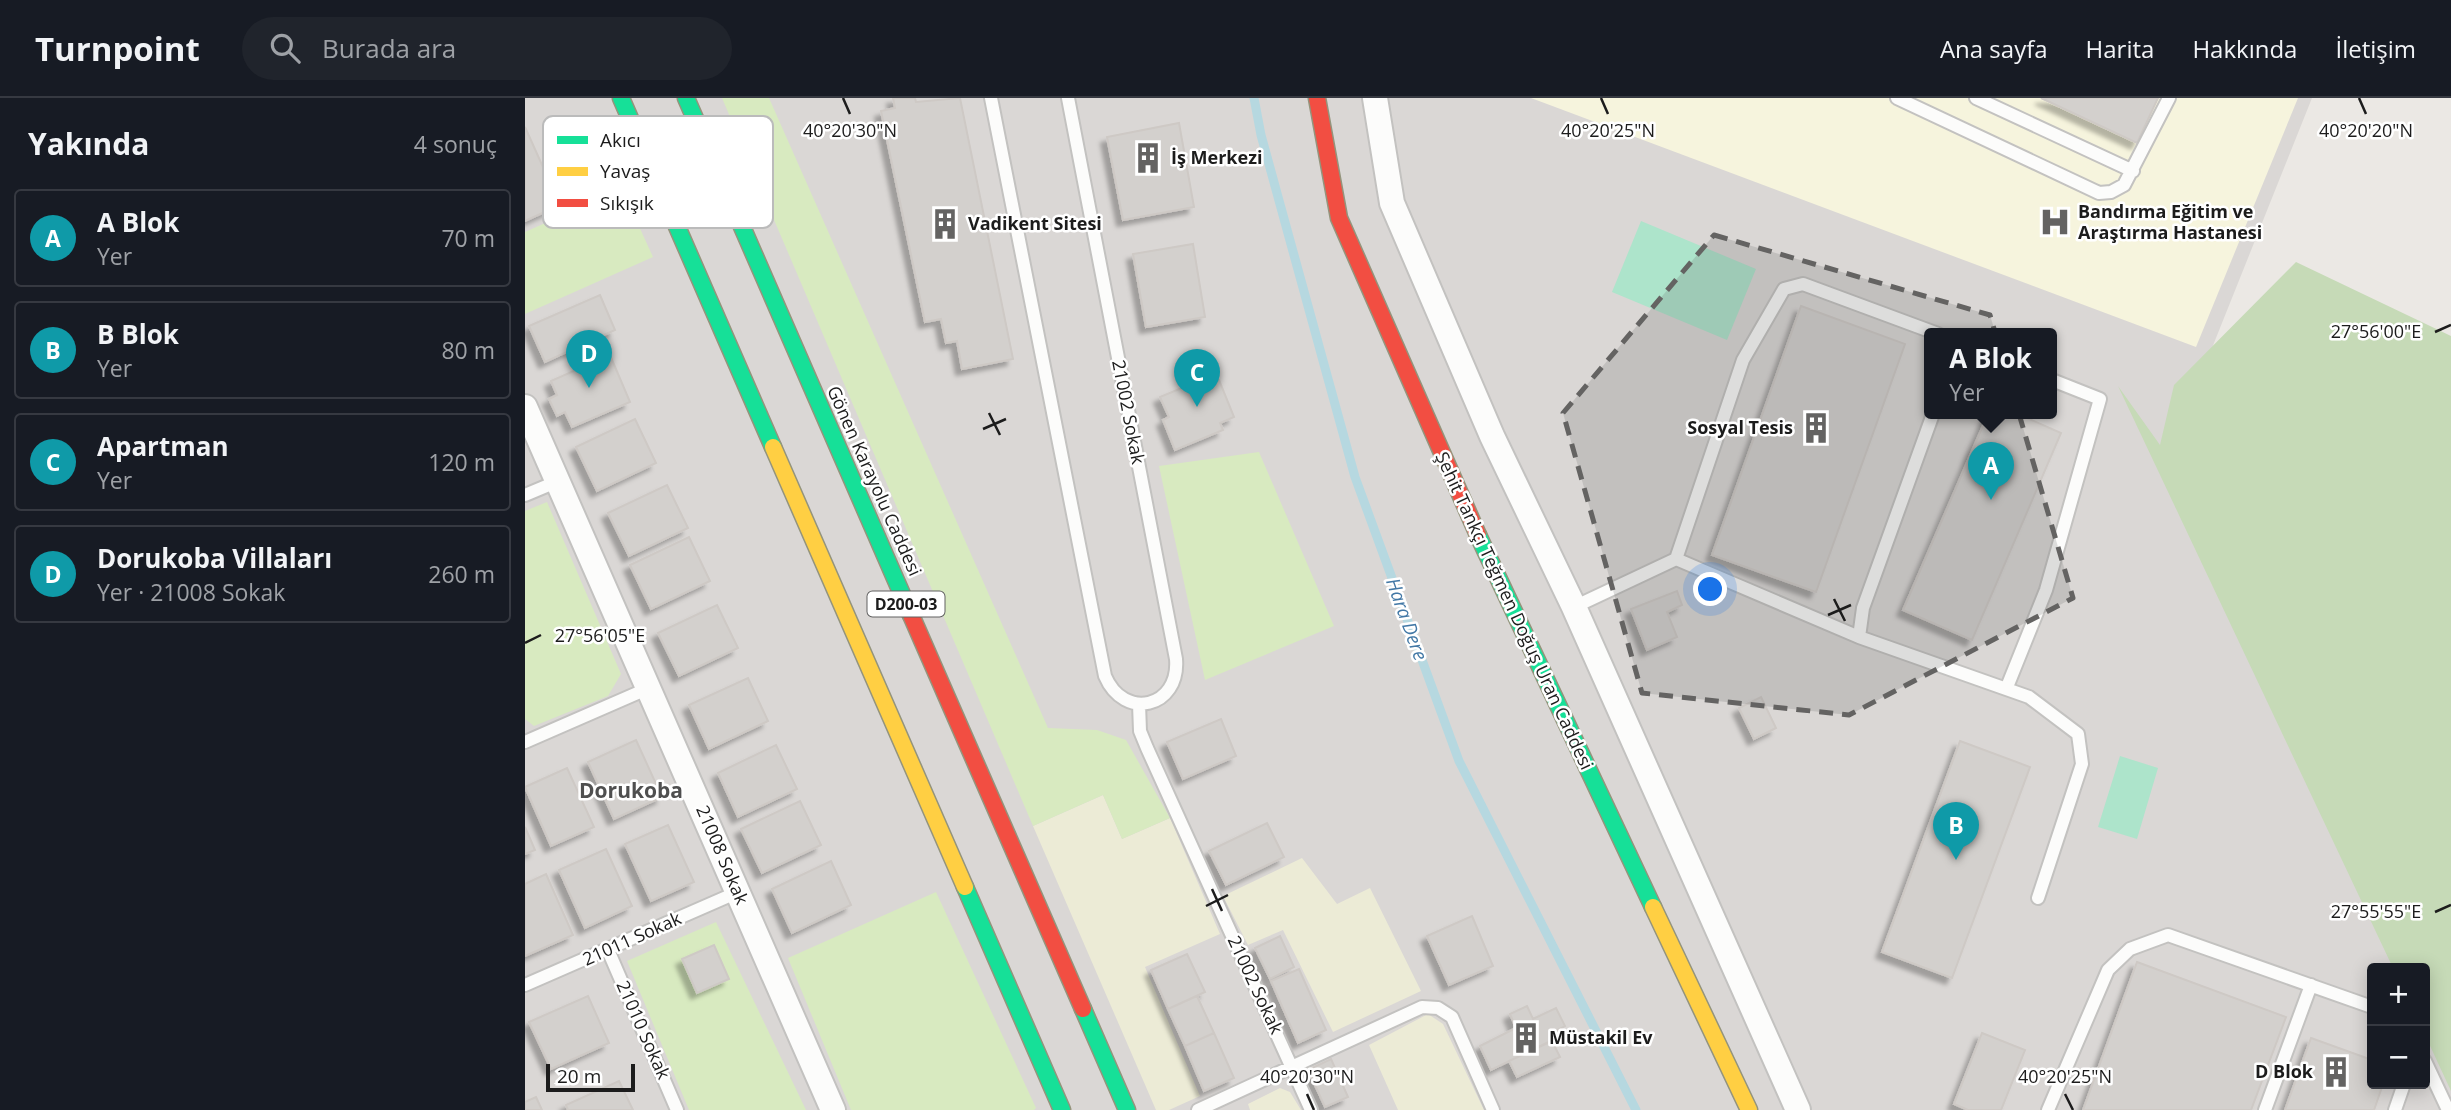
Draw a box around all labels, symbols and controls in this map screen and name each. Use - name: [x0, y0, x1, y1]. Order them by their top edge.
- search box: [242, 17, 732, 80]
- text: Turnpoint: [35, 26, 200, 71]
- icon: search: [266, 29, 304, 67]
- text: Burada ara: [322, 30, 456, 66]
- text: Ana sayfa: [1940, 32, 2048, 65]
- text: Harita: [2086, 32, 2154, 65]
- text: Hakkında: [2192, 32, 2297, 65]
- text: İletişim: [2335, 32, 2416, 65]
- legend: [543, 116, 773, 228]
- text: 40°20'30"N: [803, 118, 897, 142]
- text: 40°20'25"N: [1561, 118, 1655, 142]
- text: 40°20'20"N: [2319, 118, 2413, 142]
- text: Yakında: [28, 123, 149, 164]
- text: Akıcı: [600, 127, 641, 153]
- text: 4 sonuç: [414, 128, 497, 160]
- building icon: İş Merkezi: [1131, 141, 1165, 175]
- place label: İş Merkezi: [1171, 145, 1262, 169]
- text: Yavaş: [600, 158, 650, 184]
- text: Sıkışık: [600, 190, 654, 216]
- place label: Bandırma Eğitim ve Araştırma Hastanesi: [2078, 199, 2262, 244]
- text: A Blok: [97, 204, 179, 240]
- hospital icon: Bandırma Eğitim ve Araştırma Hastanesi: [2038, 205, 2072, 239]
- building icon: Vadikent Sitesi: [928, 207, 962, 241]
- place label: Vadikent Sitesi: [968, 211, 1102, 235]
- text: A: [45, 222, 61, 254]
- text: 70 m: [441, 222, 495, 254]
- text: Yer: [97, 240, 132, 272]
- text: B Blok: [97, 316, 179, 352]
- text: 27°56'00"E: [2331, 319, 2421, 343]
- popup: [1924, 328, 2057, 419]
- pin: D: [566, 330, 612, 388]
- text: B: [45, 334, 61, 366]
- text: 80 m: [441, 334, 495, 366]
- text: A Blok: [1949, 340, 2032, 376]
- pin: C: [1174, 349, 1220, 407]
- text: Yer: [97, 352, 132, 384]
- street label: 21002 Sokak: [1107, 358, 1151, 467]
- text: Yer: [1949, 376, 1985, 408]
- street label: Gönen Karayolu Caddesi: [822, 382, 928, 580]
- building icon: Sosyal Tesis: [1799, 411, 1833, 445]
- place label: Sosyal Tesis: [1687, 415, 1793, 439]
- text: Apartman: [97, 428, 229, 464]
- pin: A: [1968, 442, 2014, 500]
- text: C: [46, 446, 60, 478]
- text: 120 m: [428, 446, 495, 478]
- street label: Şehit Tankçı Teğmen Doğuş Uran Caddesi: [1431, 448, 1599, 773]
- text: Yer: [97, 464, 132, 496]
- text: Dorukoba Villaları: [97, 540, 332, 576]
- text: D: [44, 558, 62, 590]
- text: 260 m: [428, 558, 495, 590]
- your location: [1693, 572, 1727, 606]
- water label: Hara Dere: [1380, 574, 1434, 664]
- text: Yer · 21008 Sokak: [97, 576, 285, 608]
- road number: D200-03: [867, 592, 945, 617]
- text: 27°56'05"E: [555, 623, 645, 647]
- district label: Dorukoba: [579, 776, 683, 804]
- street label: 21008 Sokak: [691, 801, 755, 908]
- pin: B: [1933, 802, 1979, 860]
- text: 27°55'55"E: [2331, 899, 2421, 923]
- street label: 21011 Sokak: [578, 905, 685, 971]
- street label: 21002 Sokak: [1223, 932, 1289, 1038]
- map controls: [2367, 963, 2430, 1089]
- button: +: [2367, 963, 2430, 1026]
- street label: 21010 Sokak: [611, 976, 677, 1083]
- building icon: Müstakil Ev: [1509, 1021, 1543, 1055]
- place label: Müstakil Ev: [1549, 1025, 1653, 1049]
- button: −: [2367, 1026, 2430, 1089]
- building icon: D Blok: [2319, 1055, 2353, 1089]
- place label: D Blok: [2255, 1059, 2314, 1083]
- scale bar: [546, 1061, 635, 1093]
- text: 20 m: [557, 1063, 601, 1089]
- text: 40°20'30"N: [1260, 1064, 1354, 1088]
- text: 40°20'25"N: [2018, 1064, 2112, 1088]

